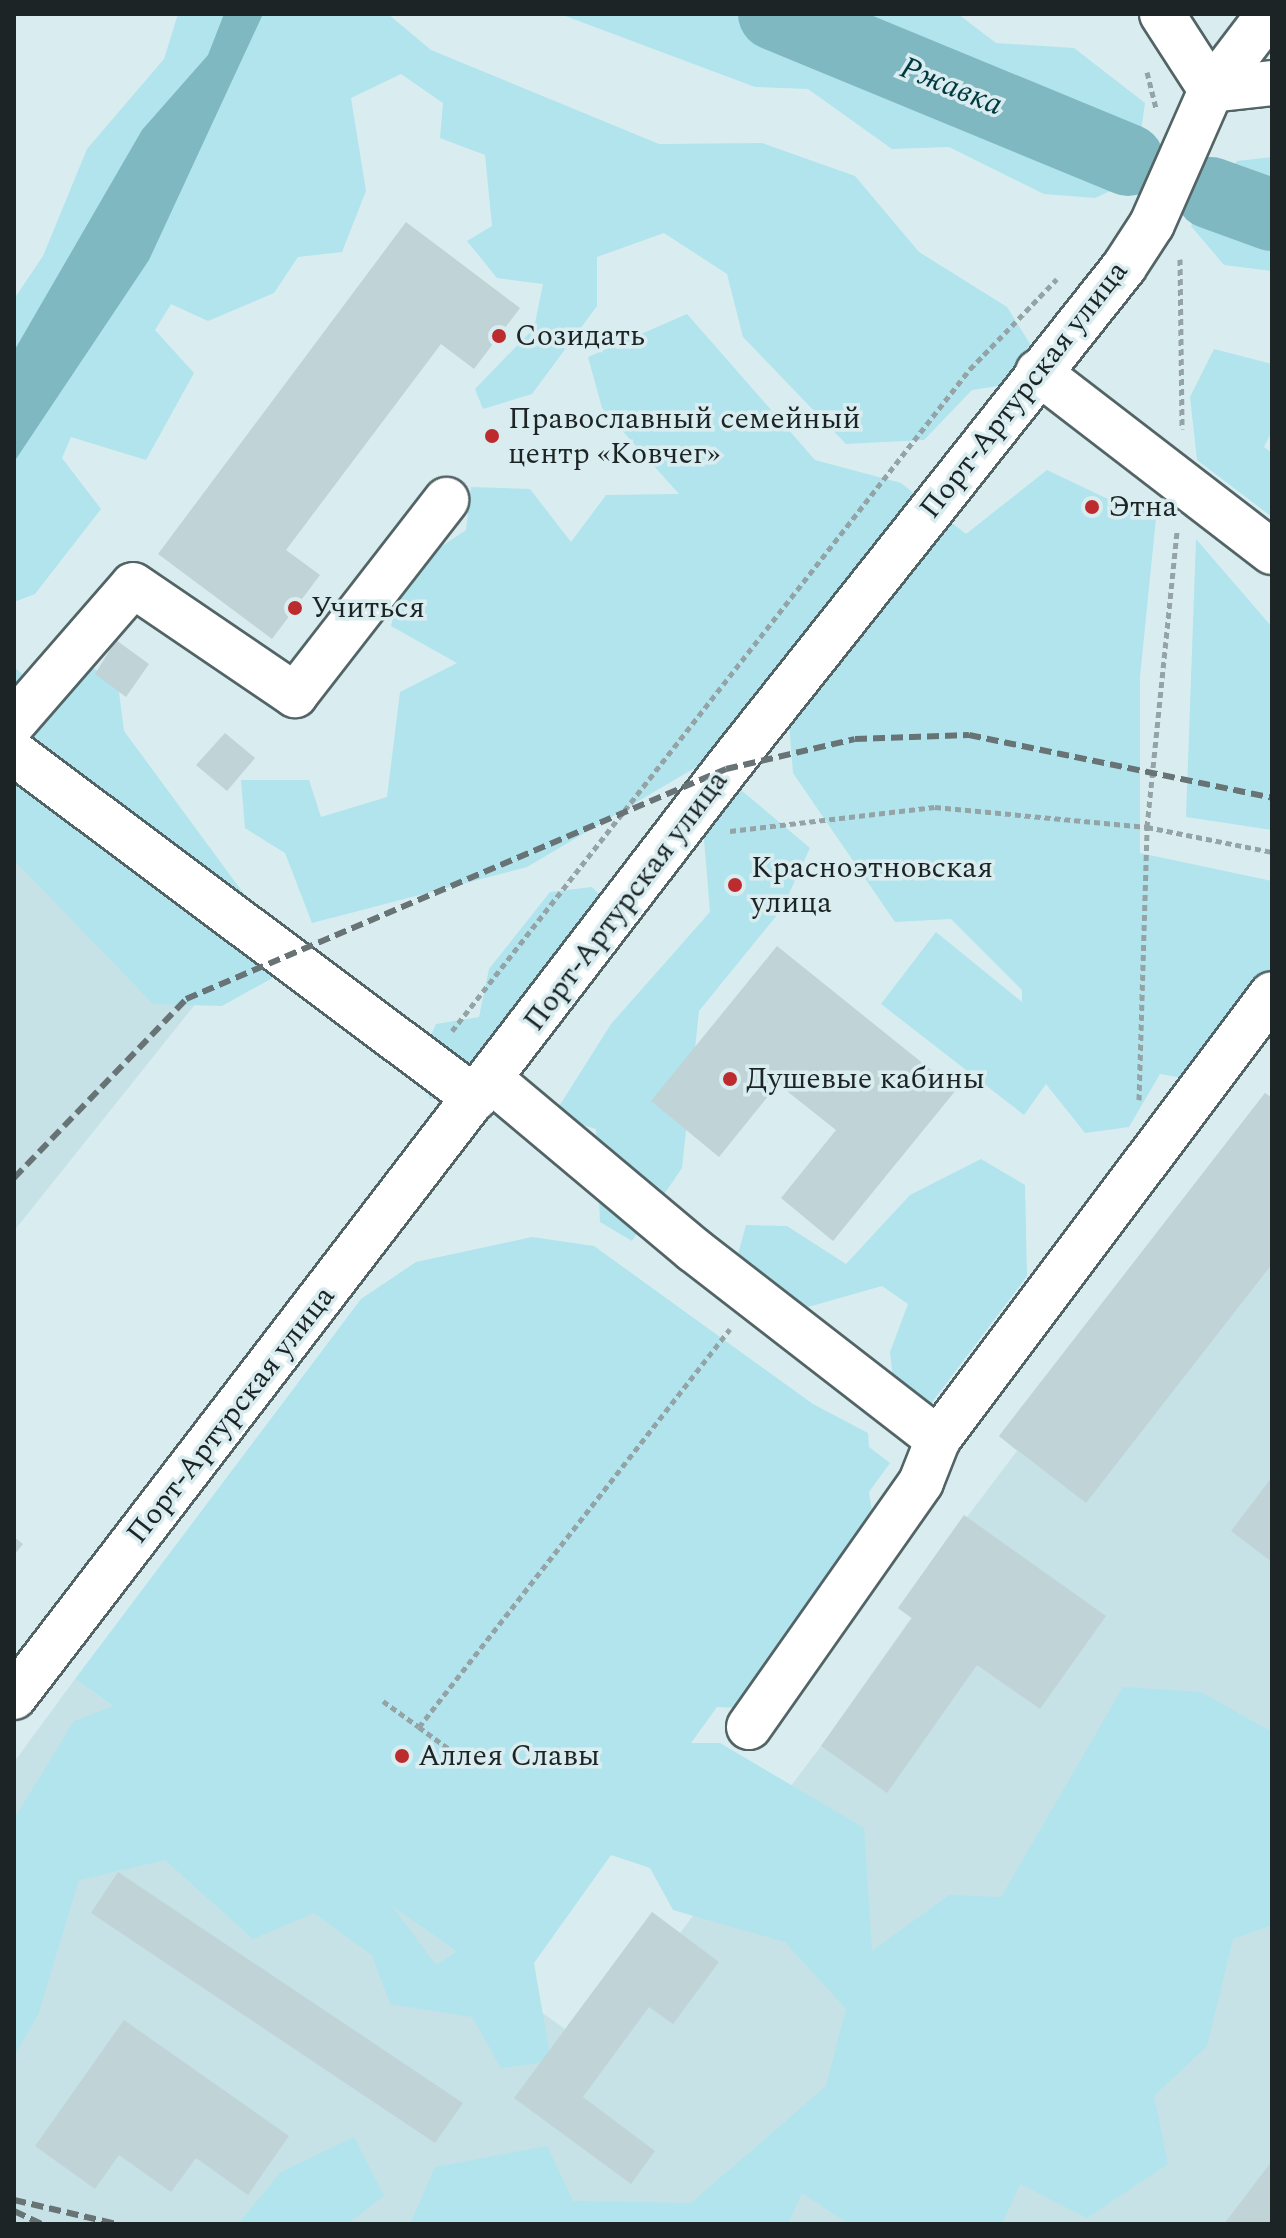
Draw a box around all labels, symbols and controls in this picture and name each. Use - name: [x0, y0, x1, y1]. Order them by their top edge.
- water label: Ржавка: [894, 49, 1008, 125]
- street label: Порт-Артурская улица: [912, 254, 1136, 526]
- place label: Созидать: [515, 318, 645, 354]
- marker: Созидать: [490, 327, 508, 345]
- place label: Православный семейный центр «Ковчег»: [508, 401, 861, 472]
- marker: Православный семейный центр «Ковчег»: [483, 427, 501, 445]
- place label: Этна: [1108, 489, 1177, 525]
- marker: Этна: [1083, 498, 1101, 516]
- place label: Учиться: [311, 590, 425, 626]
- marker: Учиться: [286, 599, 304, 617]
- street label: Порт-Артурская улица: [516, 764, 736, 1038]
- place label: Красноэтновская улица: [751, 850, 993, 920]
- marker: Красноэтновская улица: [726, 876, 744, 894]
- place label: Душевые кабины: [746, 1061, 985, 1097]
- marker: Душевые кабины: [721, 1070, 739, 1088]
- street label: Порт-Артурская улица: [119, 1279, 343, 1551]
- place label: Аллея Славы: [418, 1738, 600, 1774]
- marker: Аллея Славы: [393, 1747, 411, 1765]

